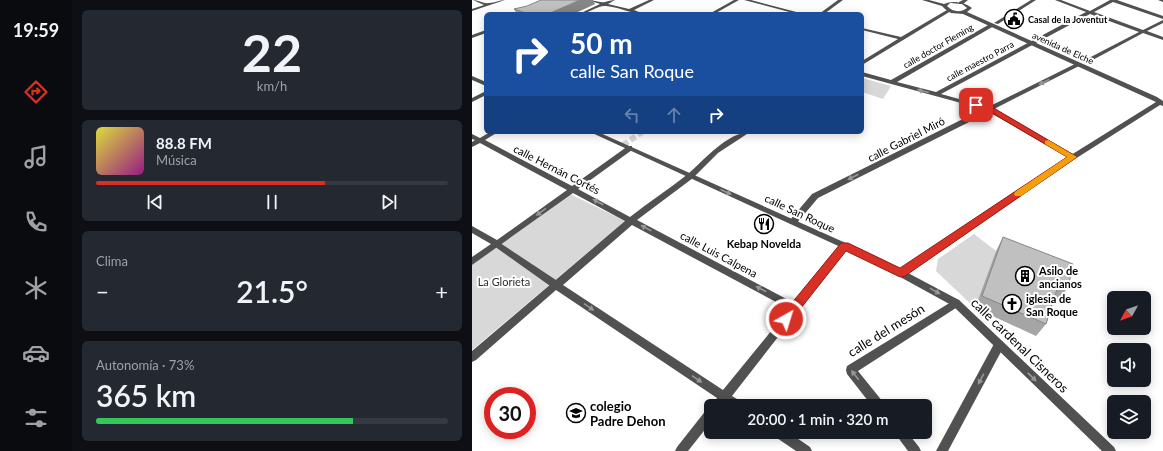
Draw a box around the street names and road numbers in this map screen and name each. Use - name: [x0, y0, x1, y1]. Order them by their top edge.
- street label: calle doctor Fleming: [901, 21, 975, 71]
- street label: avenida de Elche: [1031, 30, 1096, 67]
- street label: calle maestro Parra: [944, 39, 1016, 83]
- street label: calle Gabriel Miró: [865, 114, 947, 164]
- street label: calle Hernán Cortés: [512, 142, 603, 196]
- street label: calle San Roque: [763, 191, 837, 235]
- street label: calle Luis Calpena: [678, 228, 760, 280]
- street label: calle cardenal Cisneros: [968, 294, 1072, 396]
- street label: calle del mesón: [845, 300, 927, 360]

